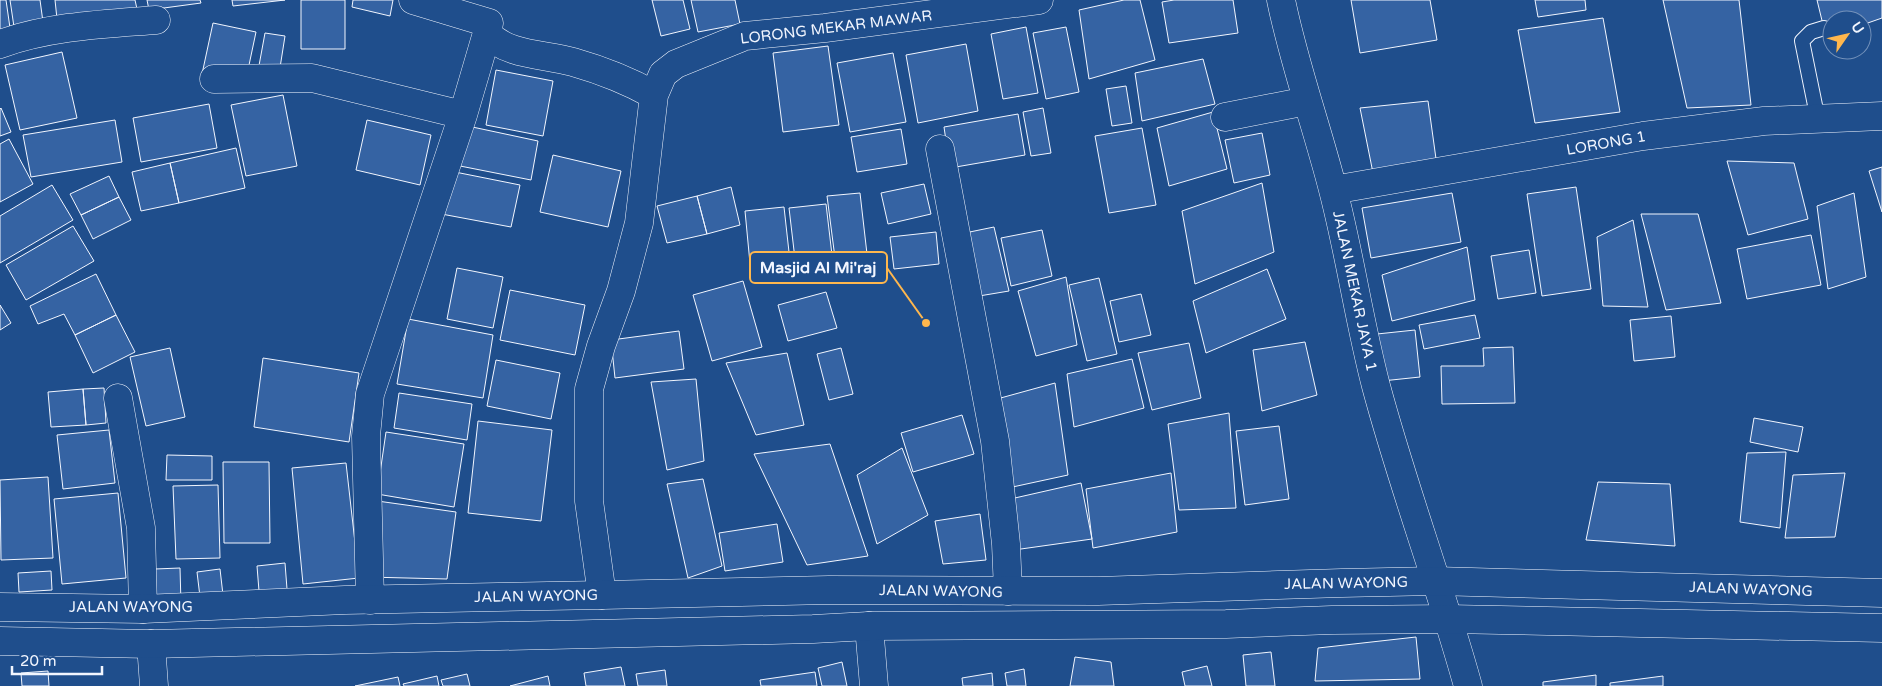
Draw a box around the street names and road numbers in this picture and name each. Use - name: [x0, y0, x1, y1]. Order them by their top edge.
- street label: LORONG MEKAR MAWAR: [739, 6, 933, 48]
- street label: LORONG 1: [1565, 127, 1647, 159]
- street label: JALAN MEKAR JAYA 1: [1329, 209, 1381, 373]
- street label: JALAN WAYONG: [1284, 573, 1408, 593]
- street label: JALAN WAYONG: [1689, 578, 1813, 600]
- street label: JALAN WAYONG: [879, 581, 1003, 601]
- street label: JALAN WAYONG: [474, 586, 598, 606]
- street label: JALAN WAYONG: [69, 598, 193, 616]

